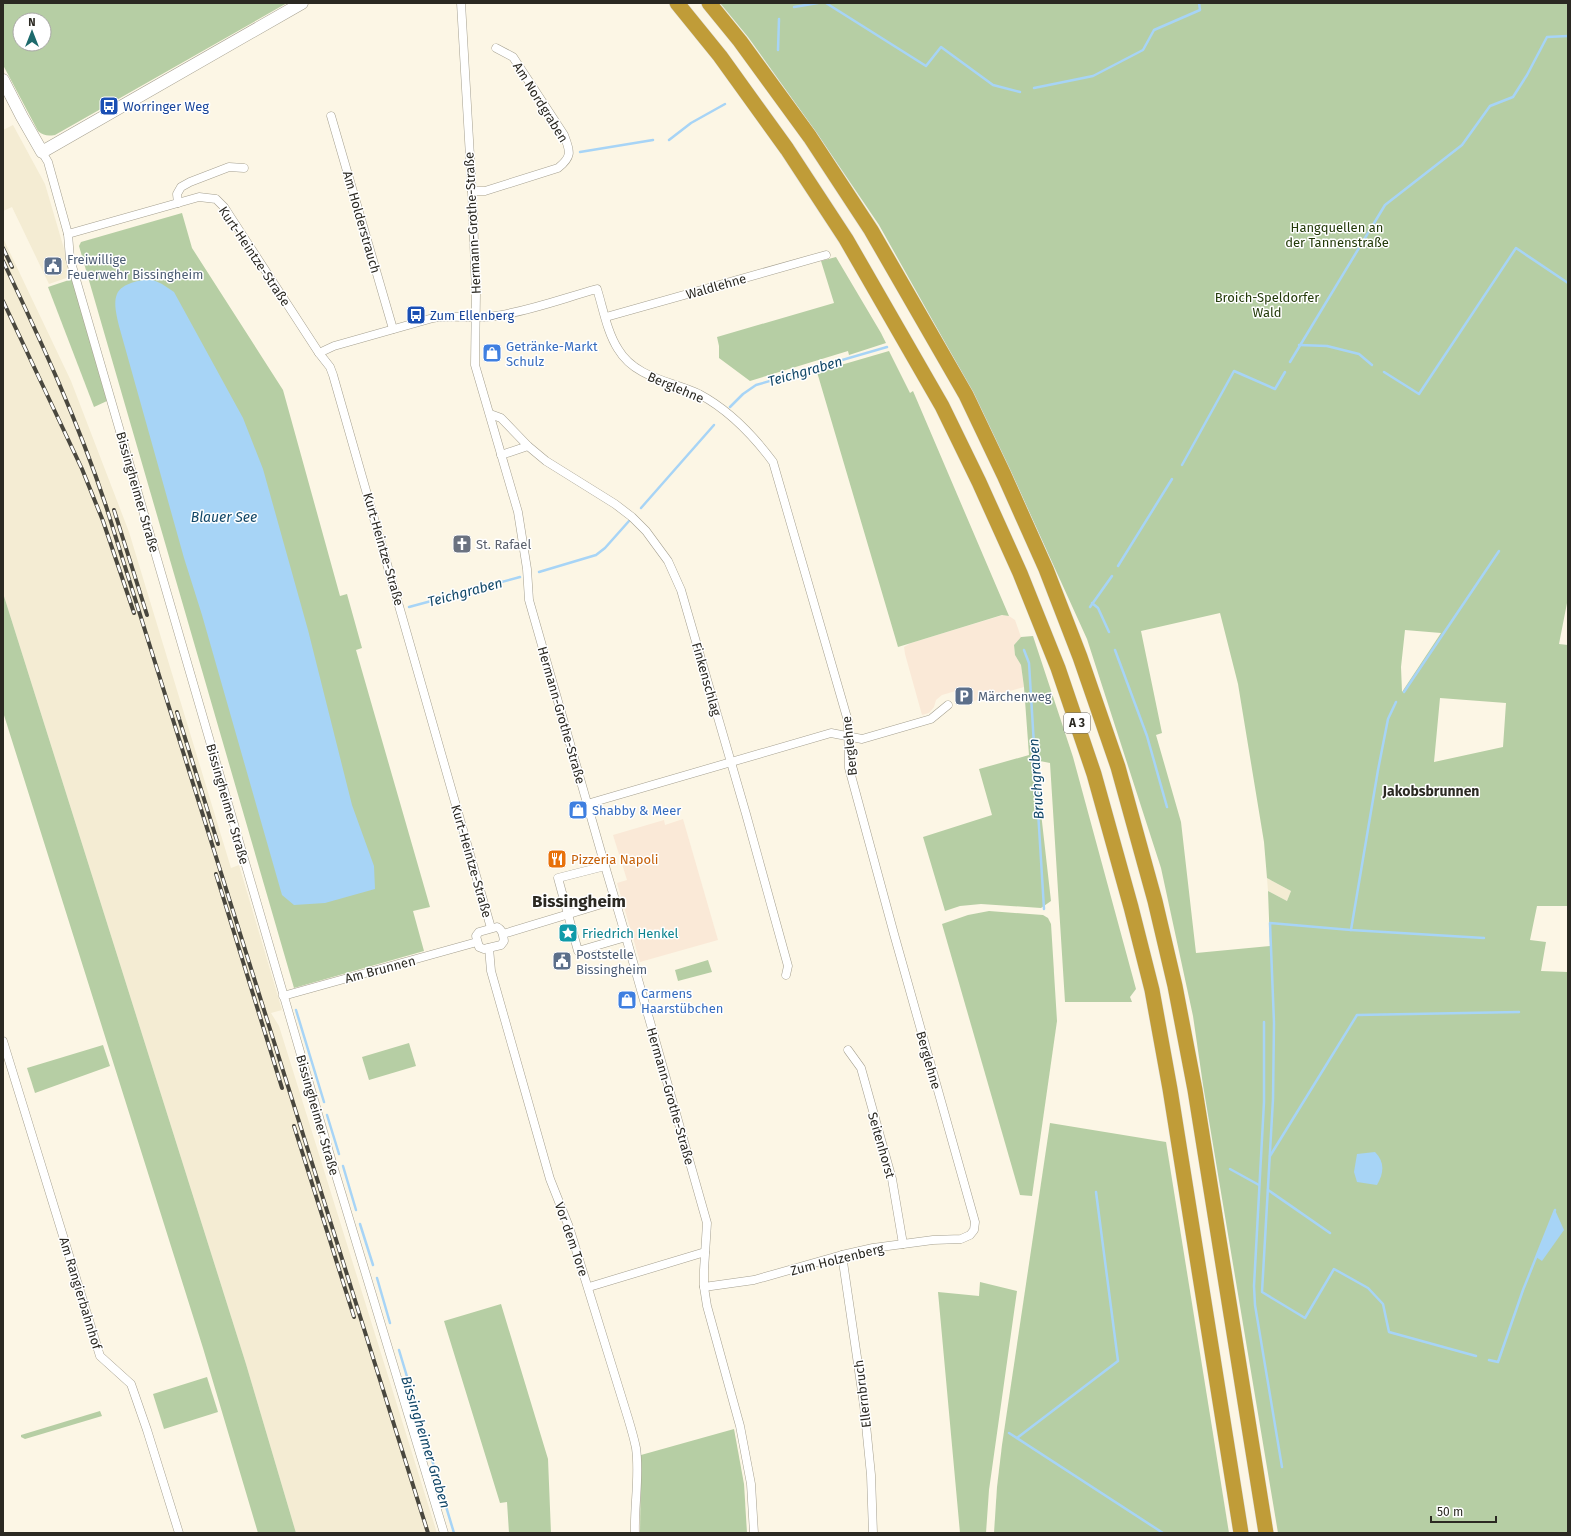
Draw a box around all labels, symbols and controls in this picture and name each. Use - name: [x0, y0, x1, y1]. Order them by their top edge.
- north arrow: [12, 12, 52, 52]
- text: N: [28, 16, 36, 29]
- street label: Am Nordgraben: [510, 59, 571, 145]
- bus stop icon: Worringer Weg: [98, 95, 120, 117]
- place label: Worringer Weg: [123, 99, 209, 114]
- street label: Hermann-Grothe-Straße: [461, 151, 484, 294]
- street label: Am Holderstrauch: [340, 169, 383, 275]
- street label: Kurt-Heintze-Straße: [216, 204, 294, 309]
- park label: Hangquellen an der Tannenstraße: [1285, 220, 1389, 250]
- place label: Freiwillige Feuerwehr Bissingheim: [67, 252, 203, 282]
- public building icon: Freiwillige Feuerwehr Bissingheim: [42, 255, 64, 277]
- street label: Waldlehne: [684, 271, 748, 302]
- park label: Broich-Speldorfer Wald: [1215, 290, 1319, 320]
- bus stop icon: Zum Ellenberg: [405, 304, 427, 326]
- place label: Zum Ellenberg: [430, 308, 514, 323]
- place label: Getränke-Markt Schulz: [506, 339, 598, 369]
- shop icon: Getränke-Markt Schulz: [481, 342, 503, 364]
- water label: Teichgraben: [766, 353, 844, 390]
- street label: Berglehne: [645, 369, 706, 406]
- street label: Bissingheimer Straße: [113, 430, 162, 554]
- street label: Kurt-Heintze-Straße: [360, 491, 407, 607]
- water label: Blauer See: [191, 509, 257, 526]
- church icon: St. Rafael: [451, 533, 473, 555]
- place label: St. Rafael: [476, 537, 531, 552]
- water label: Teichgraben: [426, 574, 504, 611]
- street label: Finkenschlag: [689, 641, 724, 718]
- street label: Hermann-Grothe-Straße: [535, 645, 588, 786]
- parking icon: Märchenweg: [953, 685, 975, 707]
- place label: Märchenweg: [978, 689, 1052, 704]
- road number: A 3: [1064, 713, 1090, 733]
- street label: Berglehne: [839, 715, 860, 776]
- water label: Bruchgraben: [1025, 738, 1048, 820]
- street label: Bissingheimer Straße: [203, 742, 252, 866]
- district label: Jakobsbrunnen: [1382, 783, 1479, 800]
- shop icon: Shabby & Meer: [567, 799, 589, 821]
- street label: Kurt-Heintze-Straße: [448, 803, 495, 919]
- place label: Shabby & Meer: [592, 803, 681, 818]
- restaurant icon: Pizzeria Napoli: [546, 848, 568, 870]
- place label: Pizzeria Napoli: [571, 852, 659, 867]
- district label: Bissingheim: [532, 891, 626, 912]
- place icon: Friedrich Henkel: [557, 922, 579, 944]
- place label: Friedrich Henkel: [582, 926, 679, 941]
- place label: Poststelle Bissingheim: [576, 947, 647, 977]
- public building icon: Poststelle Bissingheim: [551, 950, 573, 972]
- street label: Am Brunnen: [343, 953, 417, 986]
- place label: Carmens Haarstübchen: [641, 986, 723, 1016]
- shop icon: Carmens Haarstübchen: [616, 989, 638, 1011]
- street label: Hermann-Grothe-Straße: [644, 1026, 697, 1167]
- street label: Berglehne: [913, 1029, 944, 1091]
- street label: Bissingheimer Straße: [293, 1053, 342, 1177]
- street label: Seitenhorst: [865, 1110, 898, 1180]
- street label: Vor dem Tore: [552, 1200, 591, 1278]
- street label: Am Rangierbahnhof: [56, 1235, 105, 1353]
- street label: Zum Holzenberg: [789, 1241, 886, 1278]
- street label: Ellernbruch: [851, 1359, 874, 1429]
- water label: Bissingheimer Graben: [397, 1374, 454, 1510]
- scale bar: [1431, 1498, 1496, 1524]
- text: 50 m: [1437, 1505, 1463, 1519]

